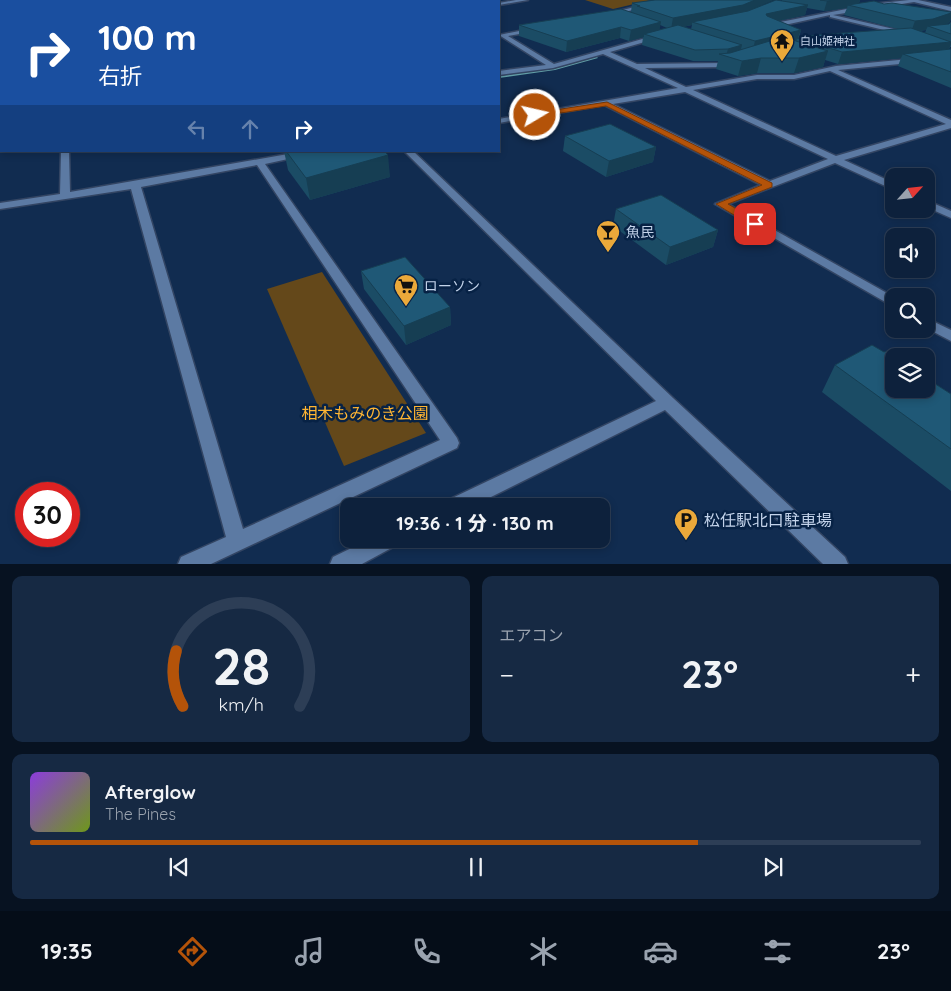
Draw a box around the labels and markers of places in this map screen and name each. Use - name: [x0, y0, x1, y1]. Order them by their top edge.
- temple icon: 白山姫神社: [769, 28, 795, 62]
- place label: 白山姫神社: [800, 34, 855, 48]
- pin: [734, 203, 776, 245]
- bar icon: 魚民: [595, 219, 621, 253]
- place label: 魚民: [626, 223, 654, 241]
- supermarket icon: ローソン: [393, 273, 419, 307]
- place label: ローソン: [424, 277, 480, 295]
- parking icon: 松任駅北口駐車場: [673, 507, 699, 541]
- place label: 松任駅北口駐車場: [704, 510, 832, 530]

